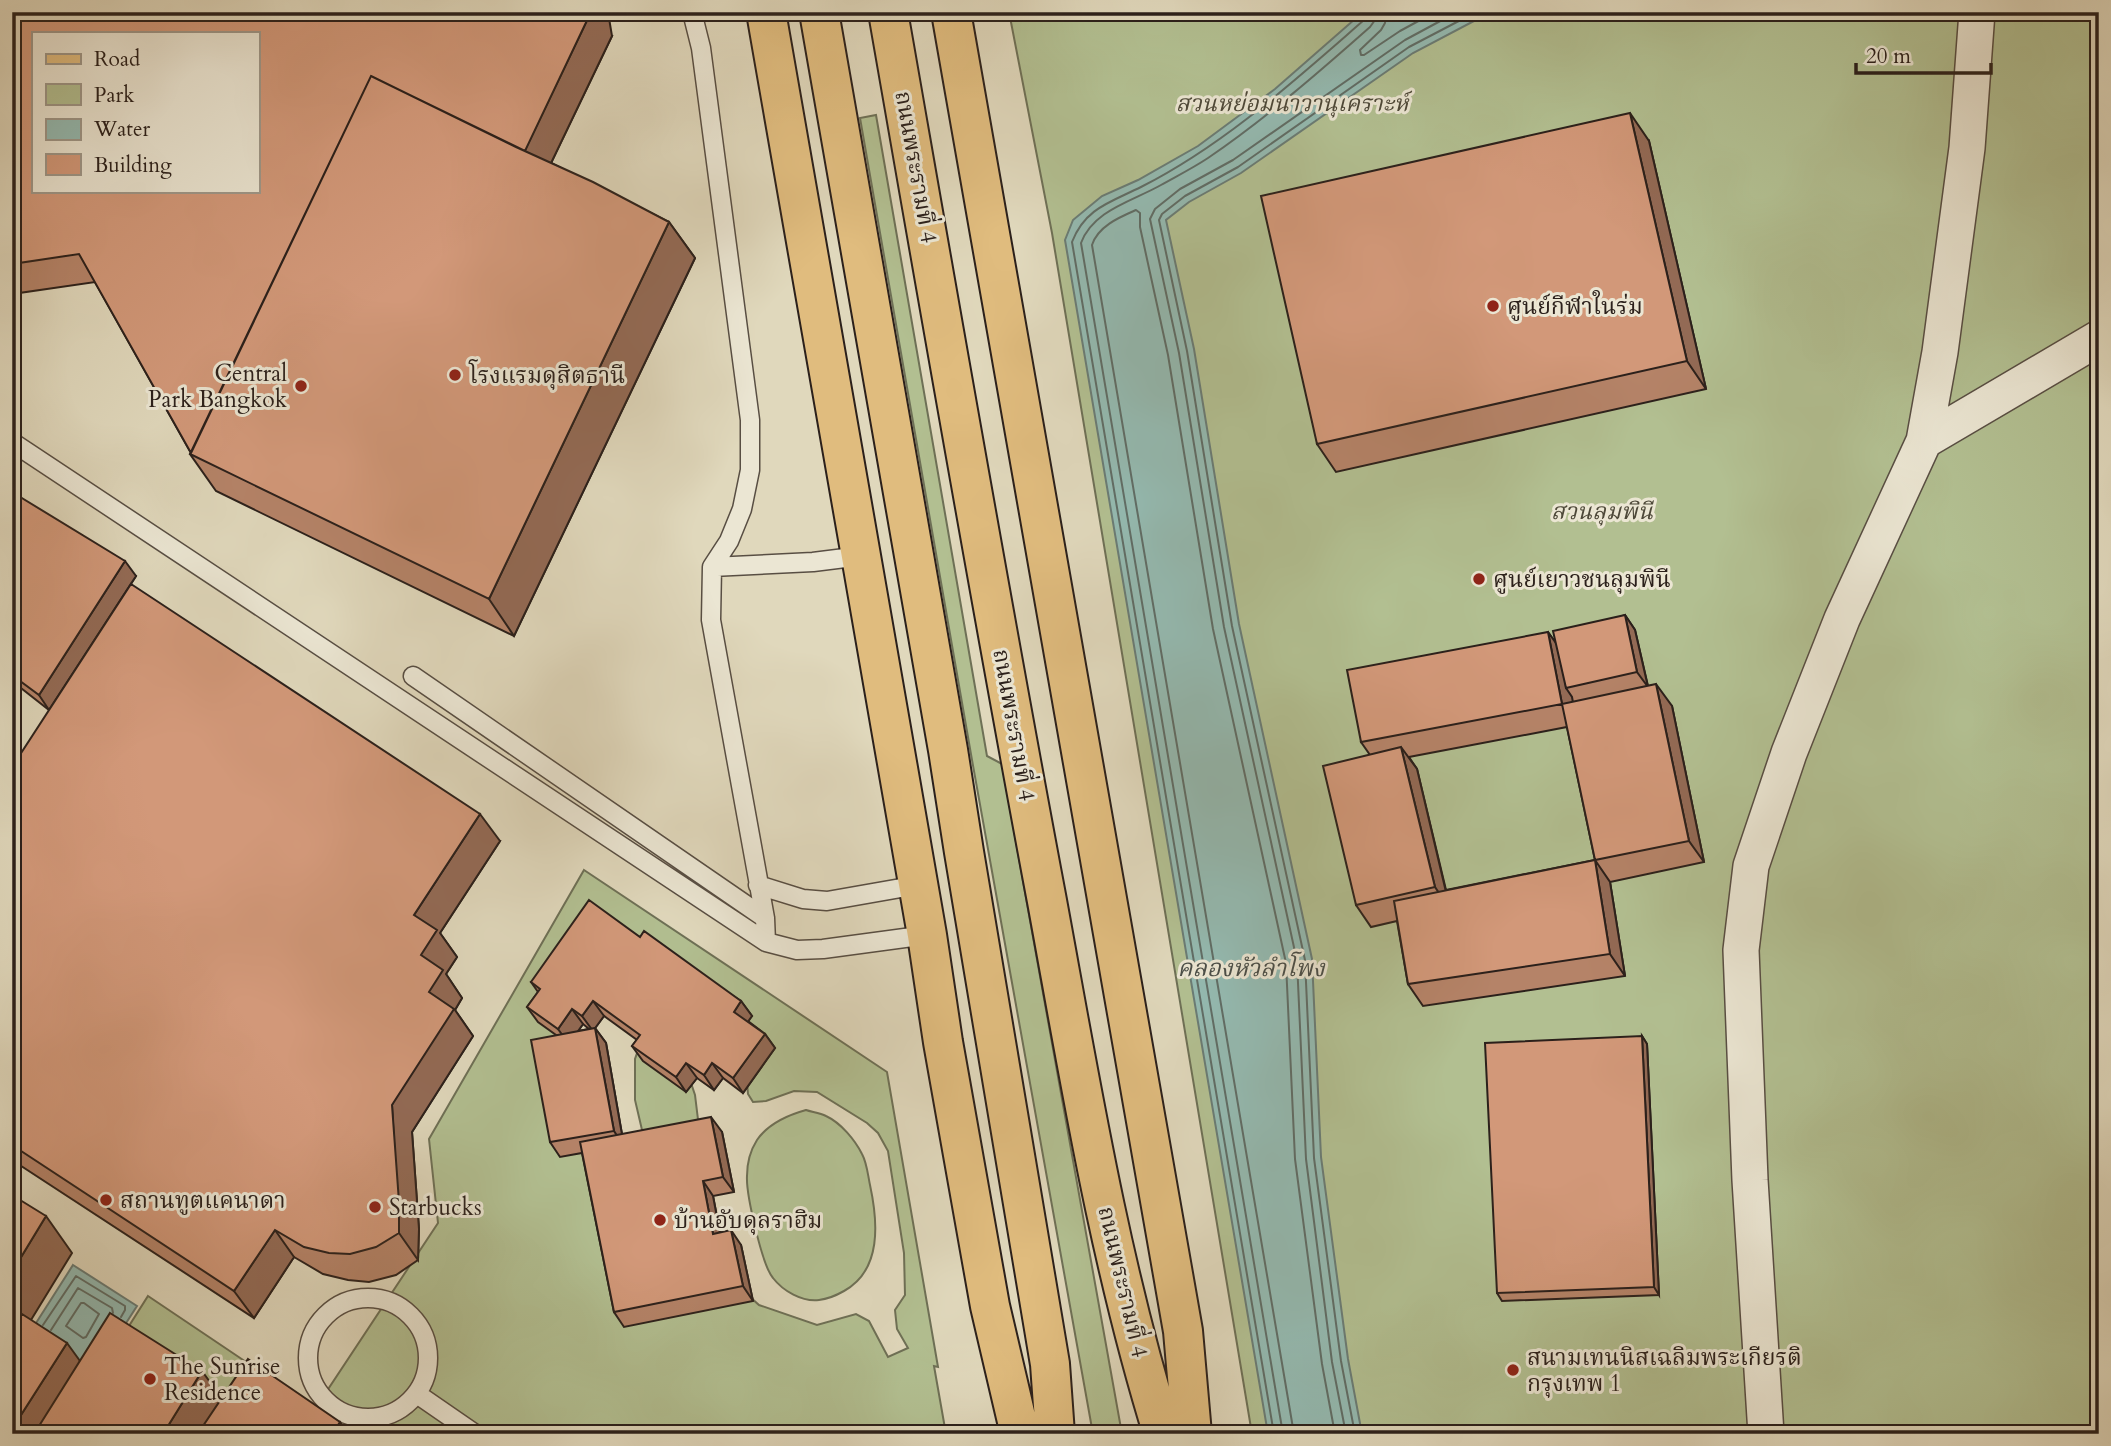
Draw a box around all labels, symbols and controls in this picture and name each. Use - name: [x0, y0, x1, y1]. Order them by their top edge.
- legend: [32, 32, 259, 192]
- scale bar: [1856, 32, 1990, 76]
- text: 20 m: [1866, 42, 1911, 71]
- text: Road: [94, 45, 140, 74]
- text: Park: [94, 81, 135, 110]
- street label: ถนนพระรามที่ 4: [887, 88, 947, 246]
- park label: สวนหย่อมนาวานุเคราะห์: [1176, 88, 1412, 119]
- text: Water: [93, 115, 150, 144]
- text: Building: [94, 151, 172, 180]
- place label: ศูนย์กีฬาในร่ม: [1507, 290, 1643, 322]
- marker: ศูนย์กีฬาในร่ม: [1485, 298, 1501, 314]
- place label: Central Park Bangkok: [148, 358, 288, 415]
- place label: โรงแรมดุสิตธานี: [468, 359, 625, 391]
- marker: โรงแรมดุสิตธานี: [447, 367, 463, 383]
- marker: Central Park Bangkok: [293, 378, 309, 394]
- park label: สวนลุมพินี: [1551, 496, 1655, 527]
- place label: ศูนย์เยาวชนลุมพินี: [1493, 564, 1671, 595]
- marker: ศูนย์เยาวชนลุมพินี: [1471, 571, 1487, 587]
- street label: ถนนพระรามที่ 4: [985, 646, 1045, 804]
- water label: คลองหัวลำโพง: [1177, 951, 1326, 985]
- place label: สถานทูตแคนาดา: [120, 1185, 285, 1216]
- marker: สถานทูตแคนาดา: [98, 1192, 114, 1208]
- place label: Starbucks: [389, 1192, 482, 1223]
- marker: Starbucks: [367, 1199, 383, 1215]
- street label: ถนนพระรามที่ 4: [1091, 1203, 1157, 1361]
- place label: บ้านอับดุลราฮิม: [674, 1205, 822, 1236]
- marker: บ้านอับดุลราฮิม: [652, 1212, 668, 1228]
- place label: สนามเทนนิสเฉลิมพระเกียรติ กรุงเทพ 1: [1527, 1342, 1802, 1399]
- place label: The Sunrise Residence: [164, 1351, 280, 1408]
- marker: สนามเทนนิสเฉลิมพระเกียรติ กรุงเทพ 1: [1505, 1362, 1521, 1378]
- marker: The Sunrise Residence: [142, 1371, 158, 1387]

